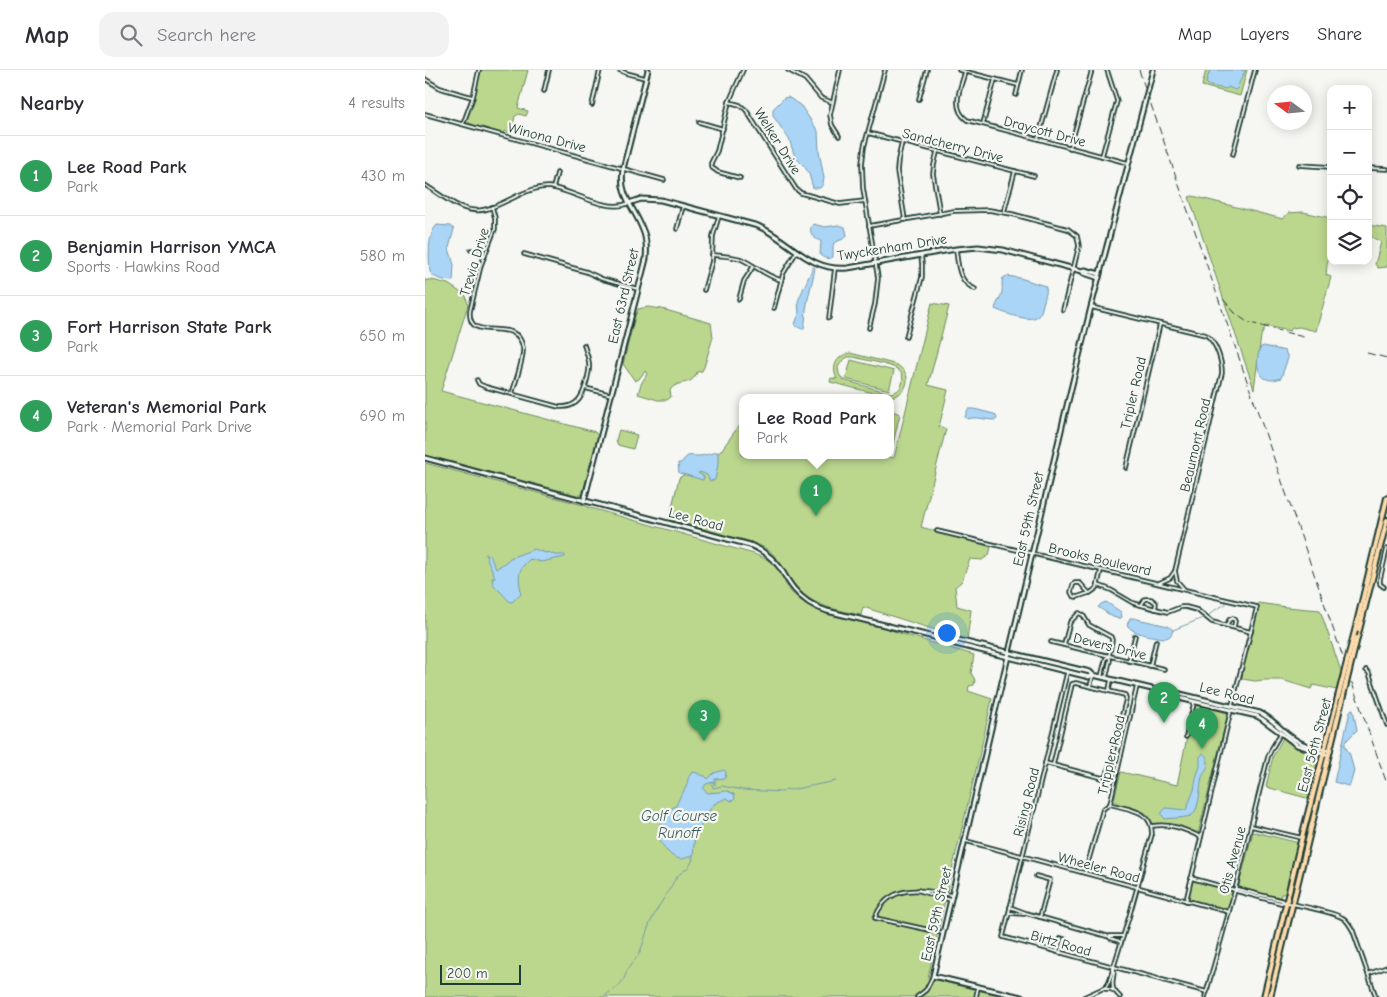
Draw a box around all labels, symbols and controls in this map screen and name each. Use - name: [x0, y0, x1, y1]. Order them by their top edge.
- search box: [99, 12, 449, 57]
- text: Map: [25, 21, 69, 49]
- icon: search: [117, 21, 145, 49]
- text: Search here: [157, 24, 256, 46]
- text: Map: [1178, 24, 1212, 45]
- text: Layers: [1240, 24, 1289, 45]
- text: Share: [1317, 24, 1362, 45]
- north arrow: [1267, 85, 1312, 130]
- map controls: [1327, 85, 1372, 265]
- button: +: [1327, 85, 1372, 130]
- text: Nearby: [20, 91, 84, 115]
- text: 4 results: [348, 94, 405, 112]
- street label: Welker Drive: [750, 105, 805, 178]
- street label: Draycott Drive: [1002, 112, 1088, 151]
- street label: Winona Drive: [506, 119, 588, 156]
- street label: Sandcherry Drive: [901, 125, 1005, 166]
- button: −: [1327, 130, 1372, 175]
- text: Lee Road Park: [67, 156, 186, 178]
- text: 1: [33, 167, 39, 185]
- text: 430 m: [361, 167, 405, 185]
- button: locate: [1327, 175, 1372, 220]
- text: Park: [67, 178, 98, 196]
- button: layers: [1327, 220, 1372, 265]
- street label: Trevia Drive: [456, 226, 493, 298]
- street label: Twyckenham Drive: [836, 230, 948, 265]
- text: Benjamin Harrison YMCA: [67, 236, 276, 258]
- street label: East 63rd Street: [604, 246, 643, 345]
- text: 2: [32, 247, 40, 265]
- text: 580 m: [360, 247, 405, 265]
- text: Sports · Hawkins Road: [67, 258, 220, 276]
- text: Fort Harrison State Park: [67, 316, 271, 338]
- text: 3: [32, 327, 40, 345]
- text: 650 m: [359, 327, 405, 345]
- text: Park: [67, 338, 98, 356]
- street label: Tripler Road: [1117, 355, 1150, 431]
- popup: [739, 394, 894, 459]
- text: Veteran's Memorial Park: [67, 396, 266, 418]
- street label: Beaumont Road: [1176, 397, 1215, 494]
- text: 4: [32, 407, 40, 425]
- text: 690 m: [360, 407, 405, 425]
- text: Lee Road Park: [757, 407, 876, 429]
- text: Park · Memorial Park Drive: [67, 418, 252, 436]
- text: Park: [757, 429, 787, 447]
- street label: East 59th Street: [1009, 469, 1048, 568]
- pin: 1: [800, 475, 832, 516]
- street label: Lee Road: [667, 504, 725, 535]
- street label: Brooks Boulevard: [1047, 539, 1153, 580]
- your location: [934, 620, 960, 646]
- street label: Devers Drive: [1072, 629, 1148, 664]
- street label: Lee Road: [1198, 678, 1256, 708]
- pin: 2: [1148, 682, 1180, 723]
- street label: East 56th Street: [1294, 695, 1335, 794]
- pin: 3: [688, 700, 720, 741]
- pin: 4: [1186, 708, 1218, 749]
- street label: Trippler Road: [1094, 714, 1129, 797]
- street label: Rising Road: [1010, 766, 1043, 838]
- water label: Golf Course Runoff: [641, 807, 717, 842]
- street label: Otis Avenue: [1215, 824, 1250, 896]
- street label: Wheeler Road: [1056, 848, 1142, 887]
- street label: East 59th Street: [917, 864, 956, 963]
- street label: Birtz Road: [1029, 927, 1093, 960]
- scale bar: [440, 962, 521, 985]
- text: 200 m: [447, 965, 488, 982]

